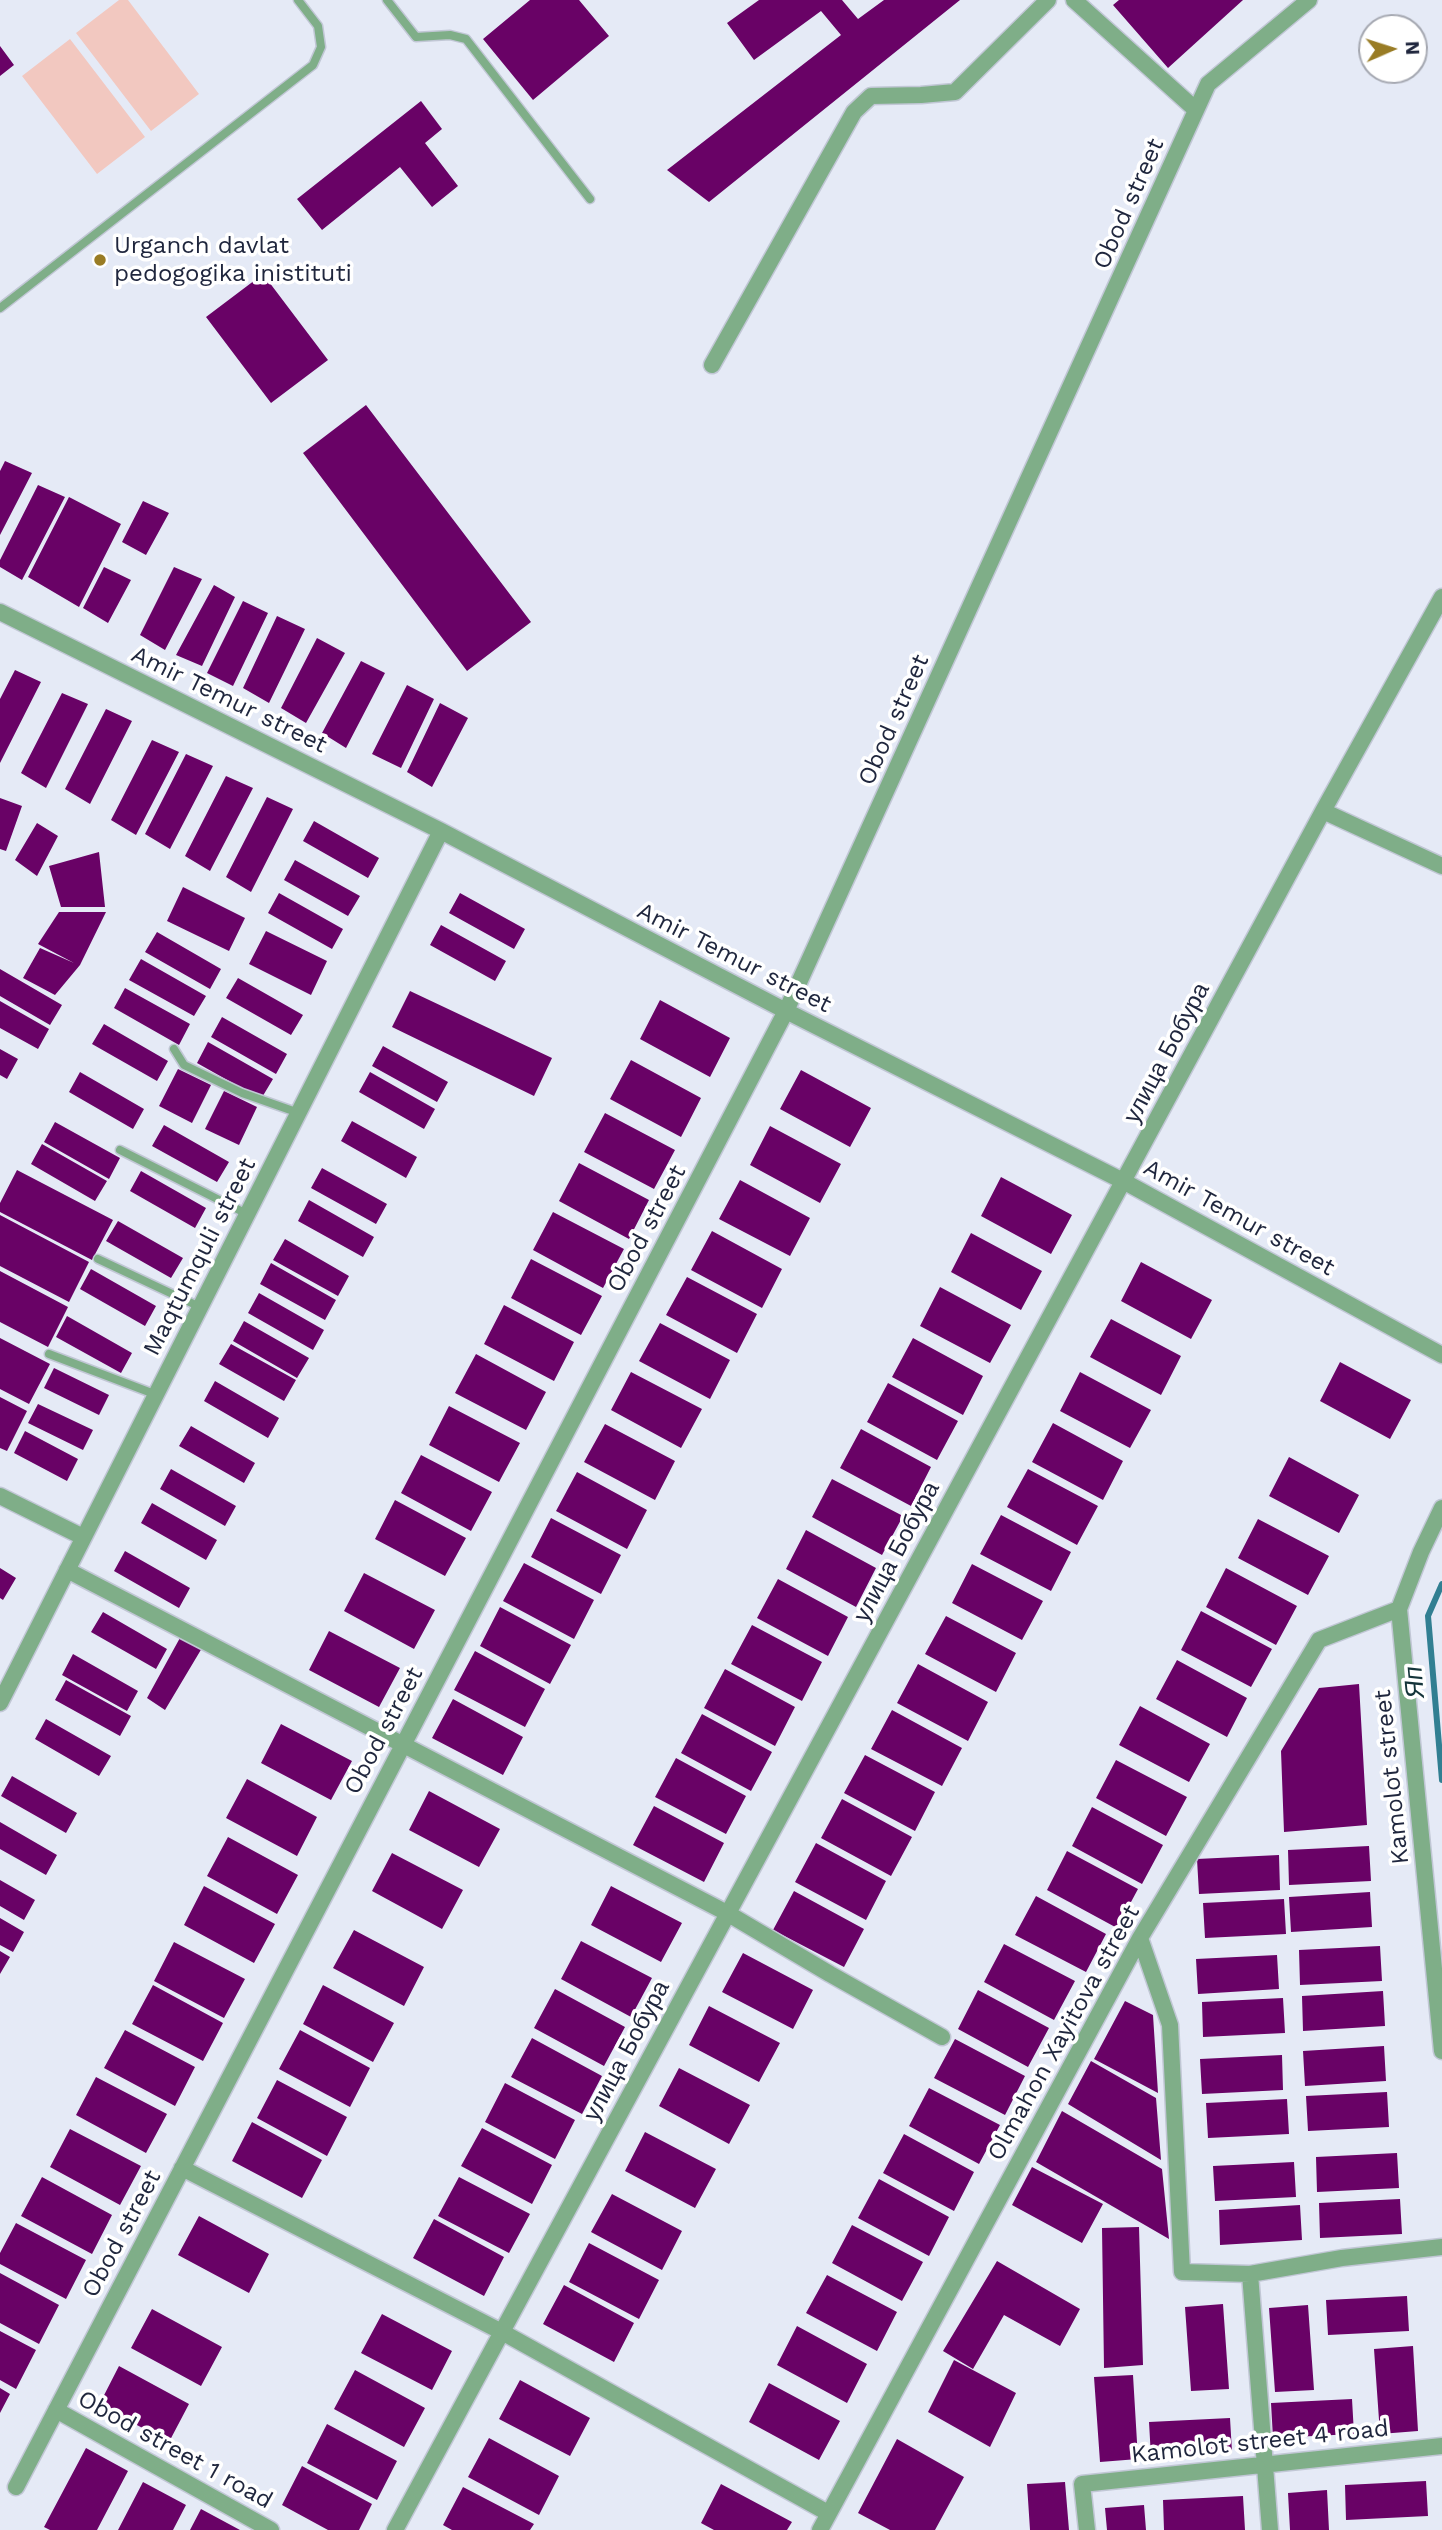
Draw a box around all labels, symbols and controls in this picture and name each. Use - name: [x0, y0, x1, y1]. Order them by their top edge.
- north arrow: [1358, 14, 1428, 84]
- text: N: [1401, 40, 1424, 56]
- street label: Obod street: [1087, 134, 1171, 274]
- place label: Urganch davlat pedogogika inistituti: [114, 232, 352, 288]
- marker: Urganch davlat pedogogika inistituti: [92, 252, 108, 268]
- street label: Amir Temur street: [127, 640, 331, 760]
- street label: Obod street: [852, 650, 936, 790]
- street label: Amir Temur street: [632, 897, 836, 1019]
- street label: улица Бобура: [1118, 978, 1216, 1128]
- street label: Maqtumquli street: [138, 1153, 262, 1361]
- street label: Amir Temur street: [1138, 1154, 1340, 1282]
- street label: Obod street: [601, 1160, 693, 1298]
- street label: улица Бобура: [848, 1477, 946, 1627]
- street label: Obod street: [338, 1662, 430, 1800]
- water label: Яп: [1398, 1665, 1432, 1699]
- street label: Kamolot street: [1369, 1688, 1415, 1866]
- street label: Olmahon Xayitova street: [982, 1900, 1146, 2166]
- street label: улица Бобура: [578, 1976, 676, 2126]
- street label: Obod street: [76, 2165, 168, 2303]
- street label: Obod street 1 road: [73, 2385, 277, 2515]
- street label: Kamolot street 4 road: [1130, 2414, 1390, 2470]

